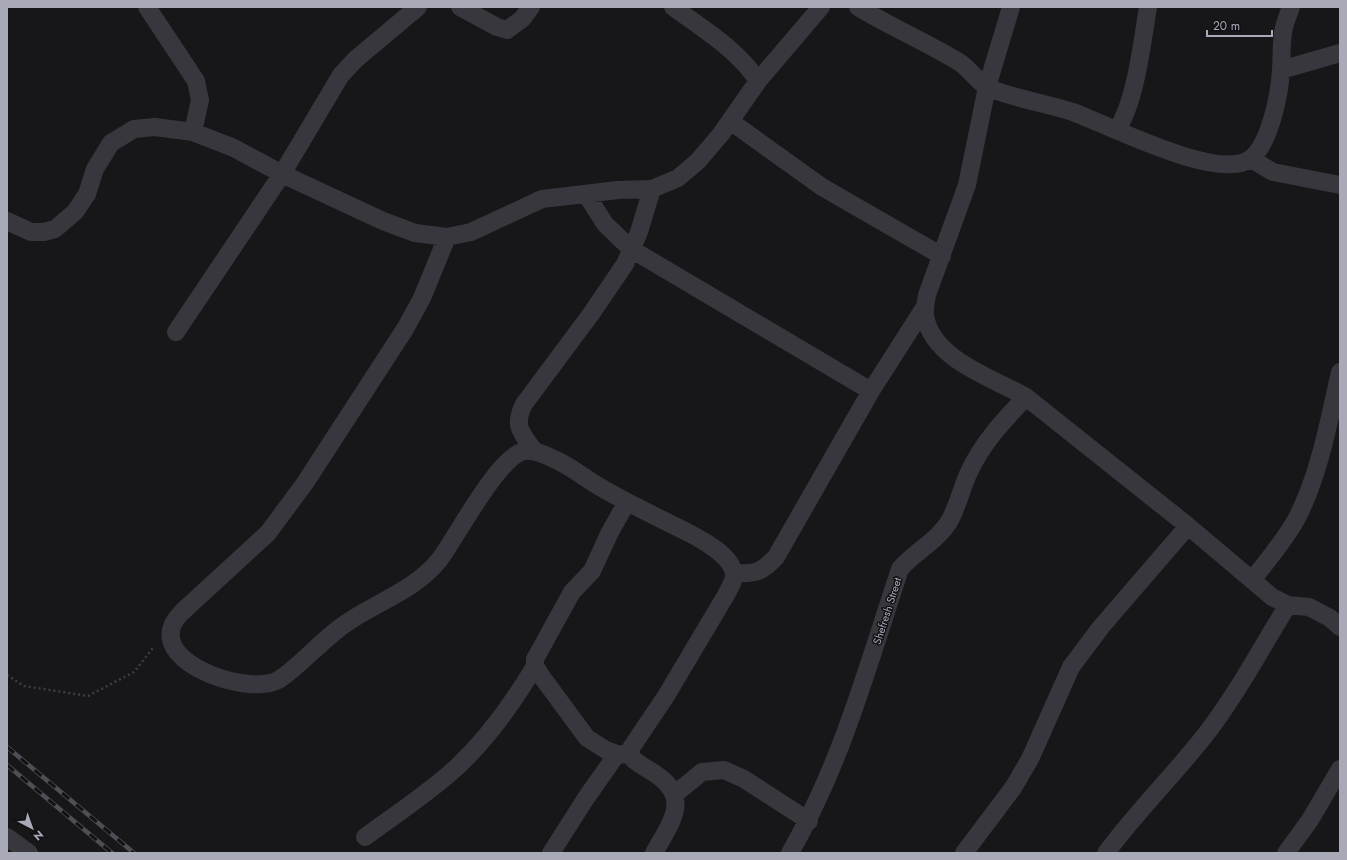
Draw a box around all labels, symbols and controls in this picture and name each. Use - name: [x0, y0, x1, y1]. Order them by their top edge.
- scale bar: [1207, 12, 1272, 38]
- text: 20 m: [1213, 17, 1240, 35]
- street label: Shefresh Street: [869, 575, 905, 647]
- north arrow: [12, 808, 52, 848]
- text: N: [30, 827, 47, 844]

